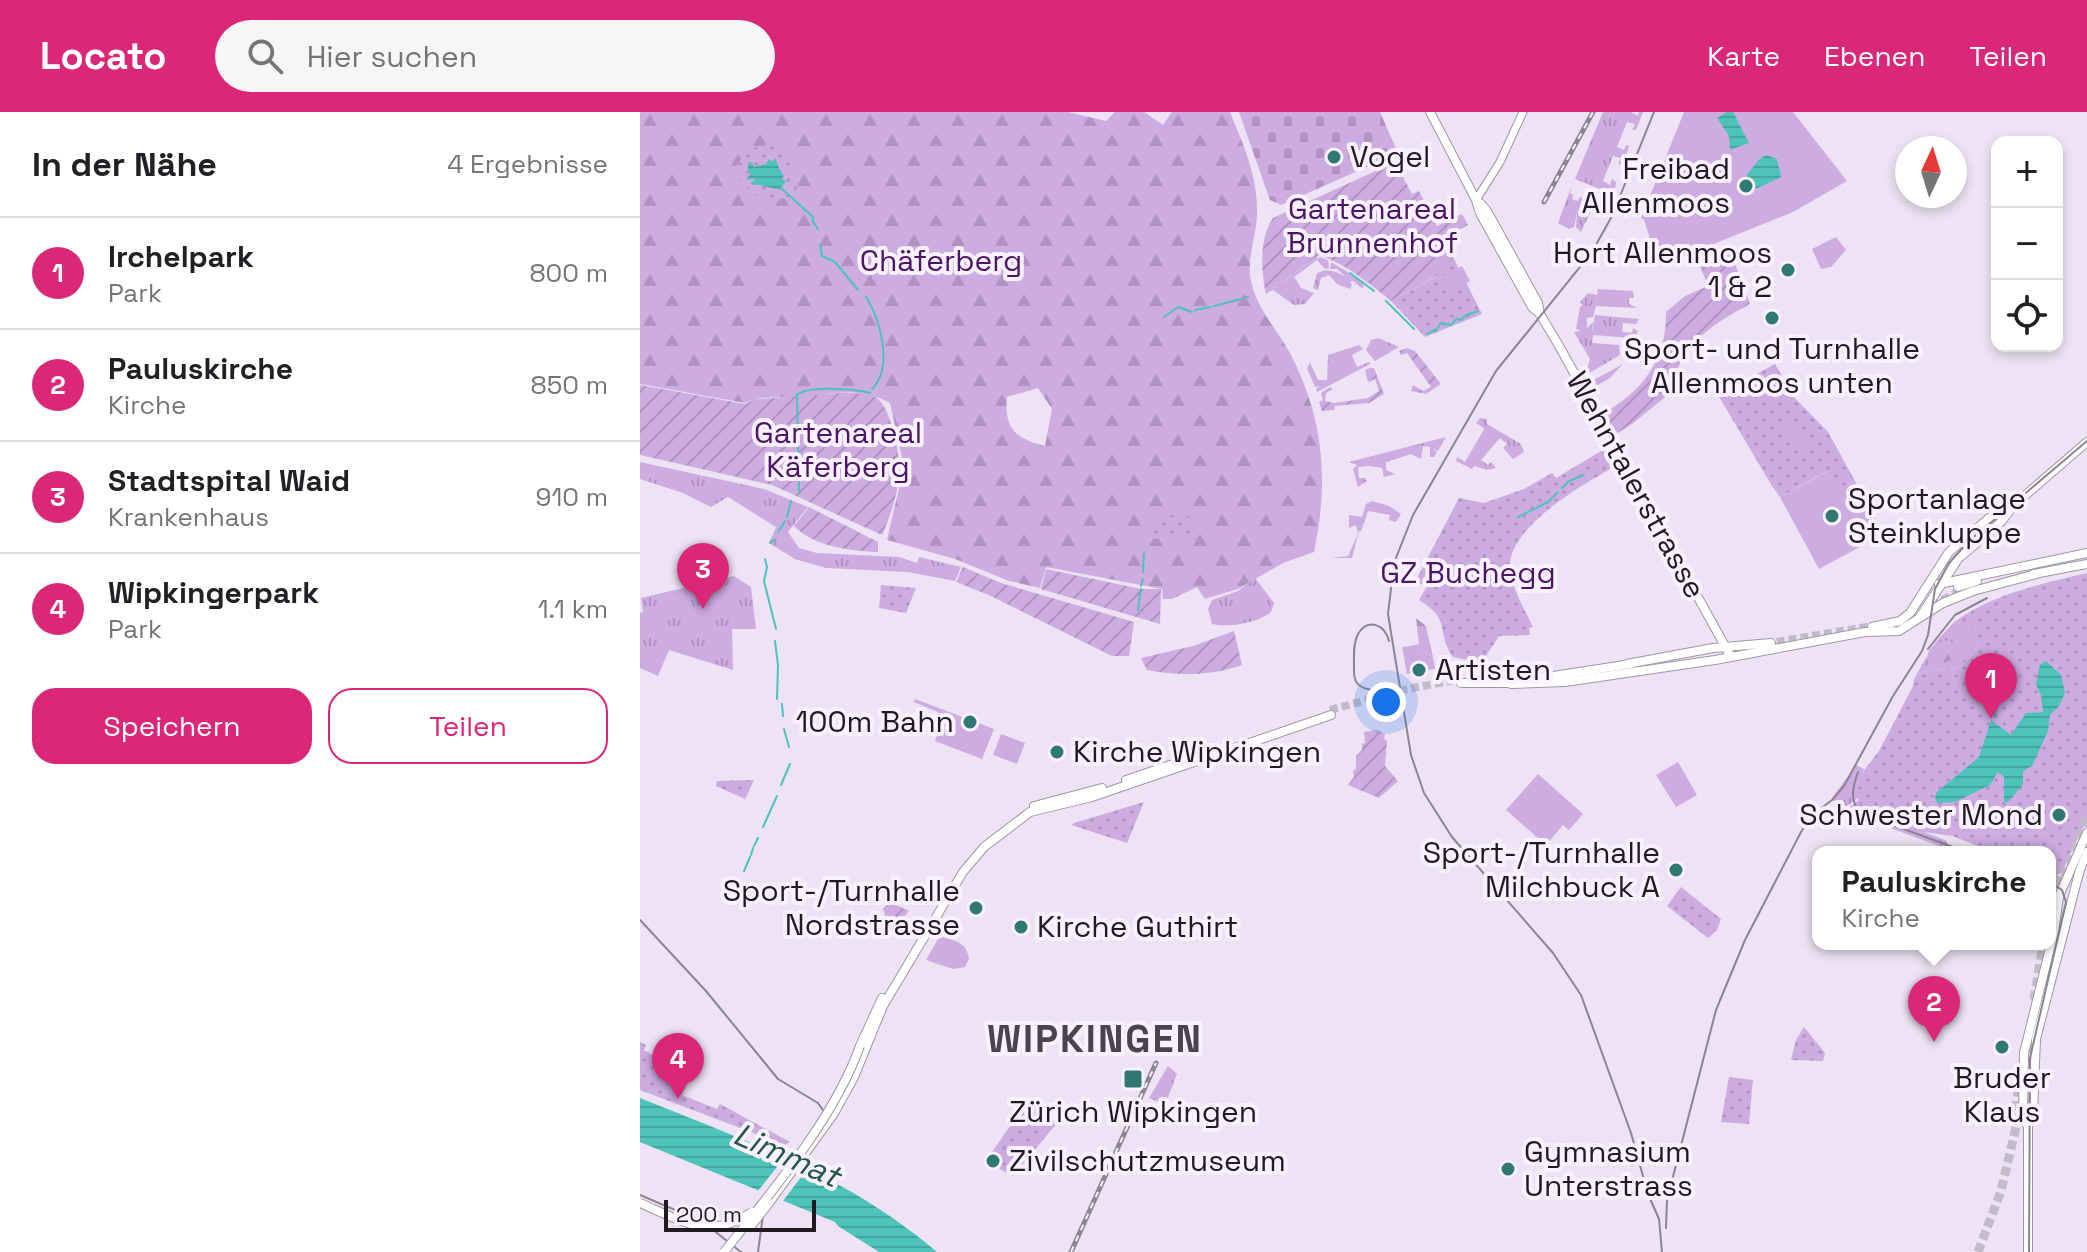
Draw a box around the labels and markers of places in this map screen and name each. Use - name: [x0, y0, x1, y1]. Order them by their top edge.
- place label: Vogel: [1350, 137, 1430, 176]
- marker: Vogel: [1325, 148, 1343, 166]
- place label: Freibad Allenmoos: [1582, 149, 1730, 222]
- marker: Freibad Allenmoos: [1737, 177, 1755, 195]
- place label: Hort Allenmoos 1 & 2: [1553, 233, 1772, 306]
- marker: Hort Allenmoos 1 & 2: [1779, 261, 1797, 279]
- marker: Sport- und Turnhalle Allenmoos unten: [1763, 309, 1781, 327]
- place label: Sport- und Turnhalle Allenmoos unten: [1624, 329, 1920, 402]
- place label: Sportanlage Steinkluppe: [1848, 479, 2026, 552]
- marker: Sportanlage Steinkluppe: [1823, 507, 1841, 525]
- pin: 3: [677, 543, 729, 609]
- place label: Artisten: [1435, 650, 1551, 689]
- pin: 1: [1965, 653, 2017, 719]
- marker: Artisten: [1410, 661, 1428, 679]
- place label: 100m Bahn: [796, 702, 954, 741]
- marker: 100m Bahn: [961, 713, 979, 731]
- place label: Kirche Wipkingen: [1073, 732, 1321, 771]
- marker: Kirche Wipkingen: [1048, 743, 1066, 761]
- place label: Schwester Mond: [1799, 795, 2043, 834]
- marker: Schwester Mond: [2050, 806, 2068, 824]
- place label: Sport-/Turnhalle Milchbuck A: [1423, 833, 1660, 906]
- marker: Sport-/Turnhalle Milchbuck A: [1667, 861, 1685, 879]
- place label: Sport-/Turnhalle Nordstrasse: [723, 871, 960, 944]
- marker: Sport-/Turnhalle Nordstrasse: [967, 899, 985, 917]
- place label: Kirche Guthirt: [1037, 907, 1238, 946]
- marker: Kirche Guthirt: [1012, 918, 1030, 936]
- pin: 2: [1908, 976, 1960, 1042]
- pin: 4: [652, 1033, 704, 1099]
- marker: Bruder Klaus: [1993, 1038, 2011, 1056]
- place label: Bruder Klaus: [1953, 1058, 2051, 1131]
- marker: Zürich Wipkingen: [1122, 1068, 1144, 1090]
- place label: Zürich Wipkingen: [1009, 1092, 1257, 1131]
- place label: Gymnasium Unterstrass: [1524, 1132, 1693, 1205]
- place label: Zivilschutzmuseum: [1009, 1141, 1286, 1180]
- marker: Zivilschutzmuseum: [984, 1152, 1002, 1170]
- marker: Gymnasium Unterstrass: [1499, 1160, 1517, 1178]

